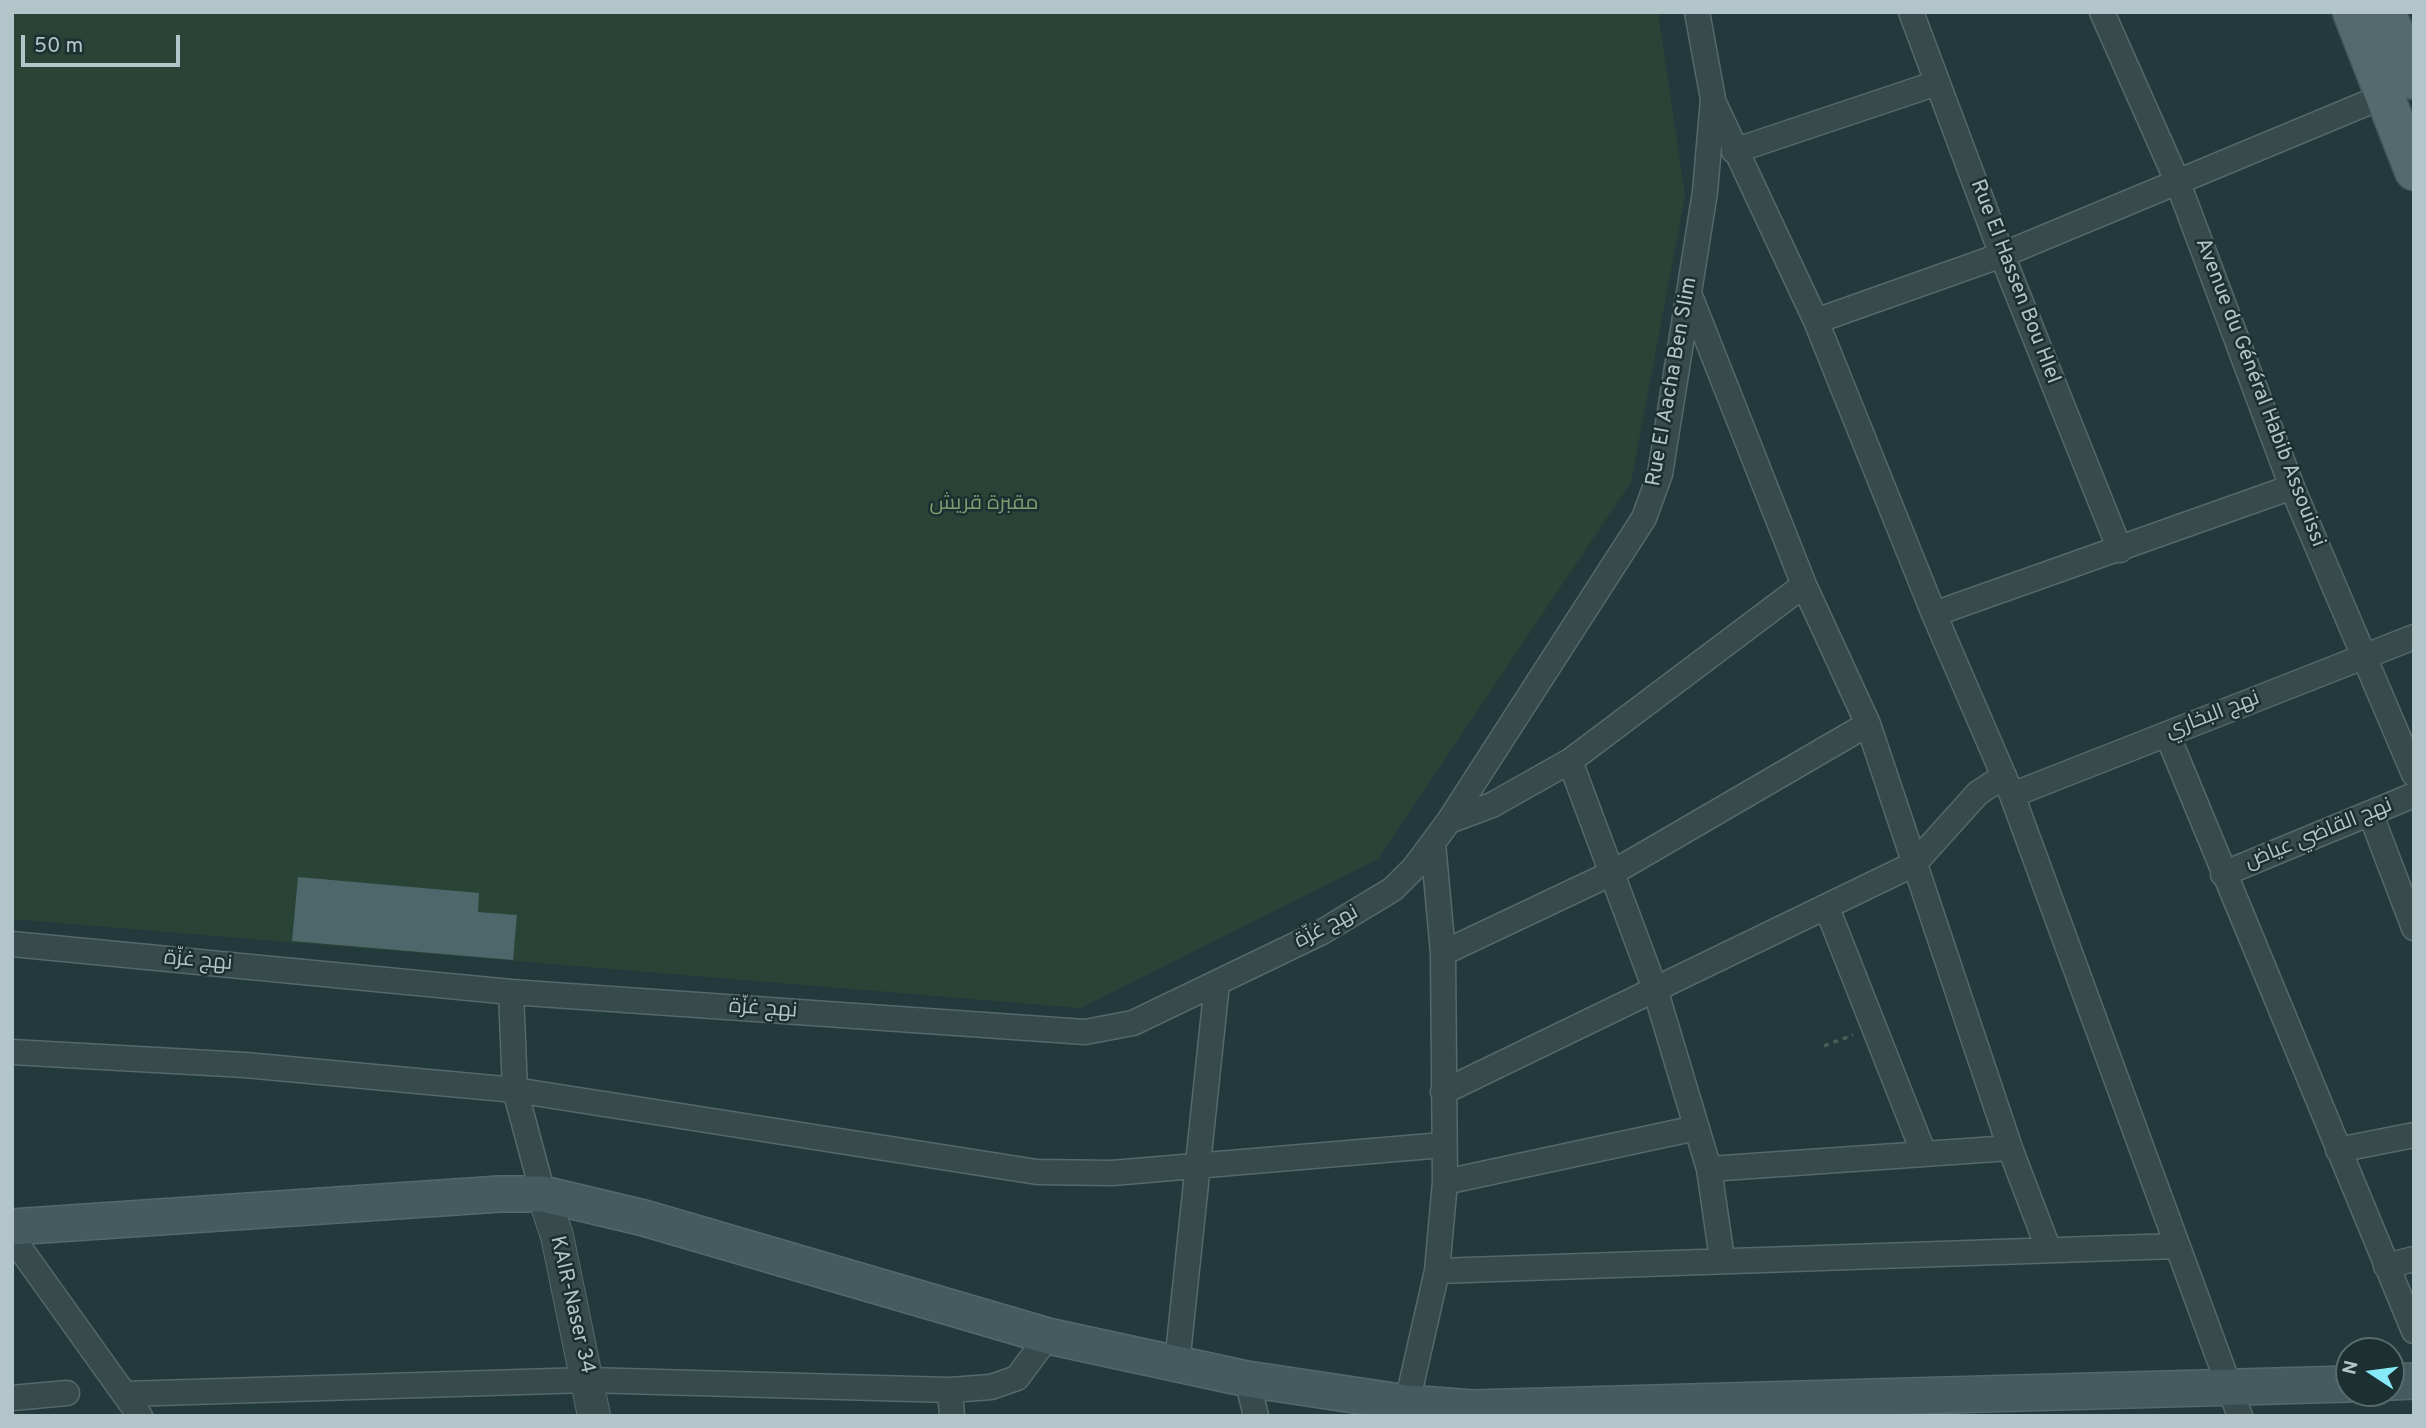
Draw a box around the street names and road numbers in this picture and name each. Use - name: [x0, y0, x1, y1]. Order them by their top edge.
- street label: Rue El Hassen Bou Hlel: [1963, 176, 2065, 388]
- street label: Avenue du Général Habib Assouissi: [2188, 235, 2330, 551]
- street label: Rue El Aacha Ben Slim: [1642, 275, 1704, 489]
- street label: نهج البخاري: [2163, 687, 2263, 745]
- street label: نهج القاضي عياض: [2242, 794, 2396, 876]
- street label: نهج غزّة: [1291, 901, 1363, 955]
- street label: نهج غزّة: [163, 946, 233, 978]
- street label: نهج غزّة: [728, 995, 798, 1025]
- street label: KAIR-Naser 34: [543, 1234, 599, 1376]

